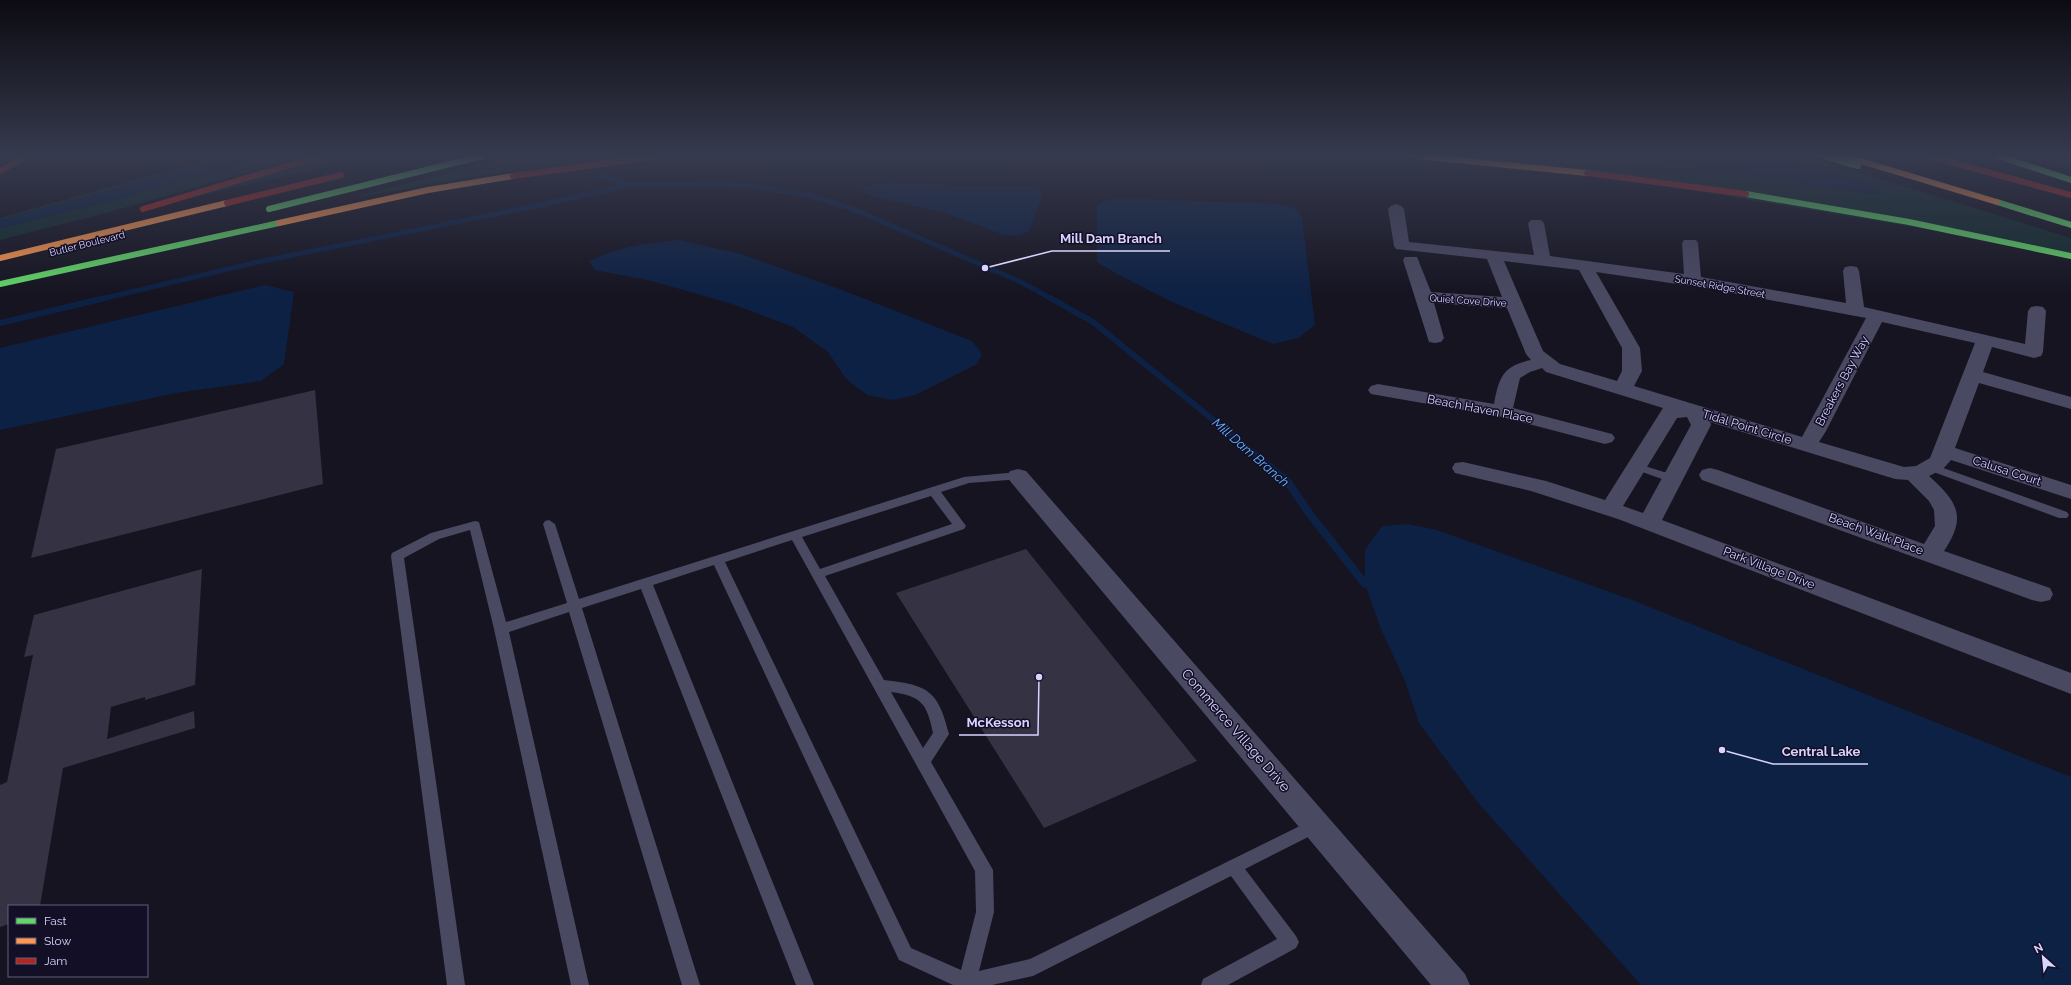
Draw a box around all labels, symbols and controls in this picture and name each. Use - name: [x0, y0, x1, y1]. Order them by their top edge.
- callout: Mill Dam Branch: [1052, 226, 1170, 251]
- street label: Butler Boulevard: [48, 229, 126, 258]
- text: Mill Dam Branch: [1060, 231, 1162, 246]
- street label: Sunset Ridge Street: [1674, 273, 1767, 300]
- street label: Quiet Cove Drive: [1429, 292, 1507, 309]
- street label: Breakers Bay Way: [1812, 333, 1872, 428]
- street label: Beach Haven Place: [1426, 392, 1534, 426]
- street label: Tidal Point Circle: [1701, 407, 1793, 447]
- water label: Mill Dam Branch: [1209, 415, 1292, 490]
- street label: Calusa Court: [1971, 453, 2043, 489]
- street label: Beach Walk Place: [1827, 510, 1925, 558]
- street label: Park Village Drive: [1721, 544, 1817, 592]
- street label: Commerce Village Drive: [1178, 665, 1294, 795]
- callout: McKesson: [959, 710, 1038, 735]
- text: McKesson: [966, 715, 1030, 730]
- callout: Central Lake: [1773, 739, 1868, 764]
- text: Central Lake: [1782, 744, 1860, 759]
- legend: [8, 905, 148, 977]
- text: Fast: [44, 914, 67, 928]
- text: Slow: [44, 934, 71, 948]
- north arrow: [2023, 937, 2063, 977]
- text: N: [2032, 941, 2045, 956]
- text: Jam: [44, 954, 67, 968]

